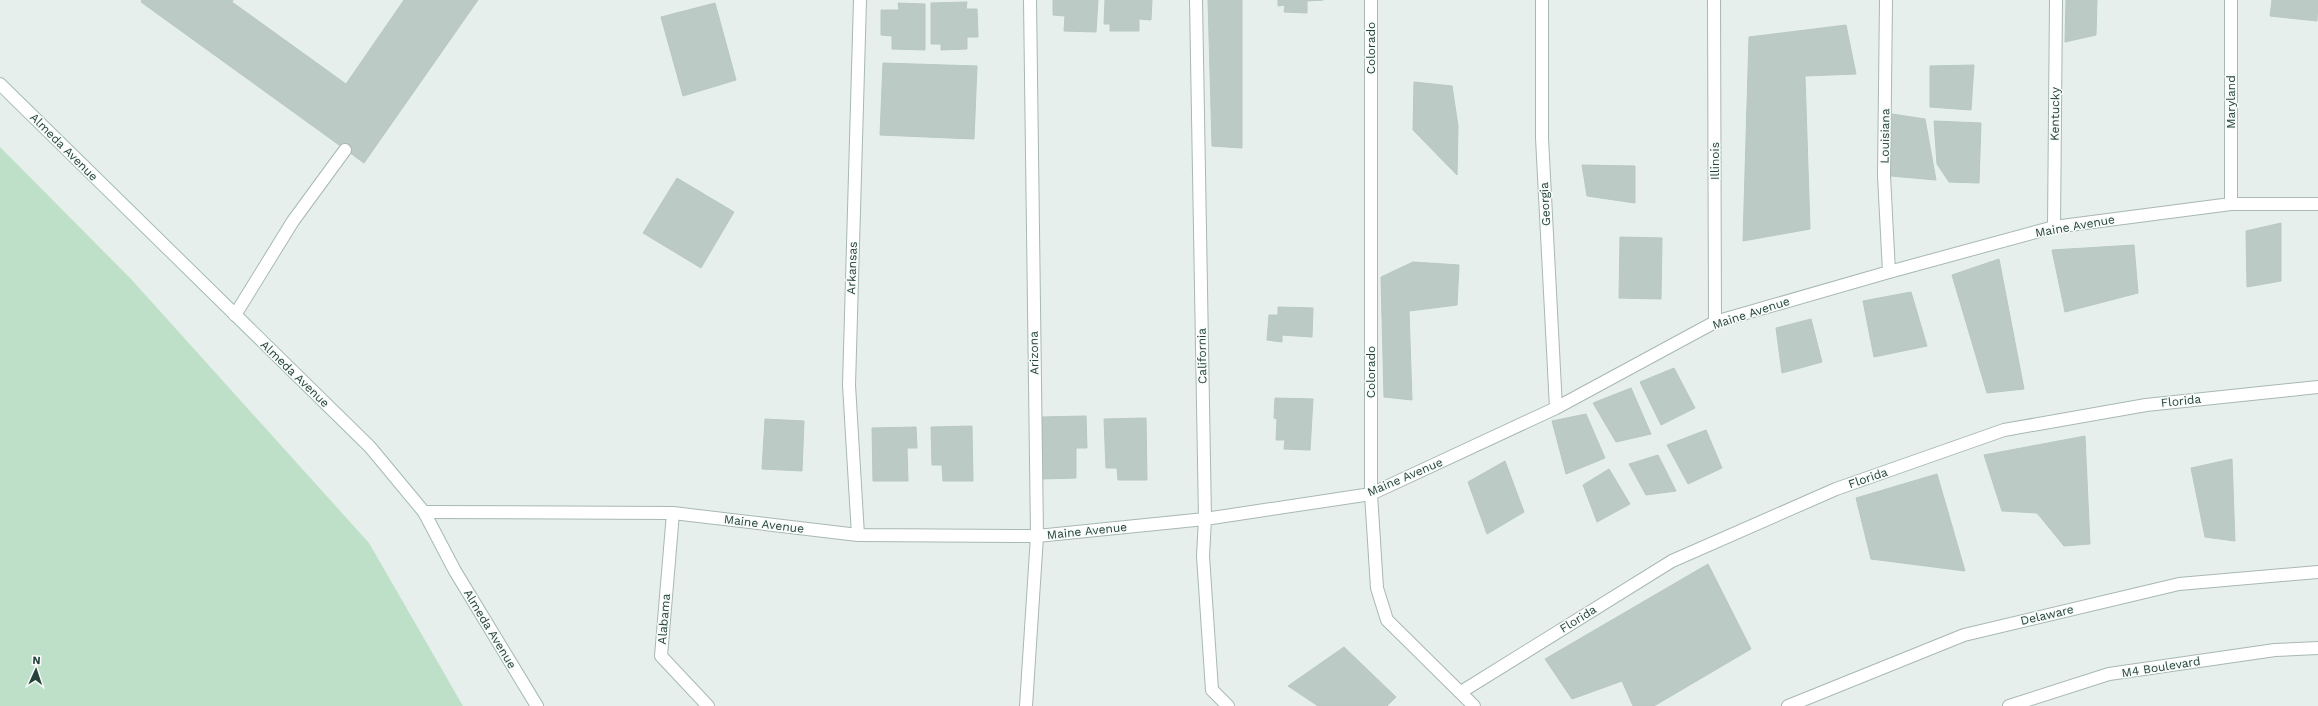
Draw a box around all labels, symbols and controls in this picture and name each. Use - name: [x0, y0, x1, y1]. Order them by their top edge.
- street label: Colorado: [1364, 22, 1378, 74]
- street label: Maryland: [2224, 75, 2238, 129]
- street label: Kentucky: [2048, 86, 2062, 141]
- street label: Louisiana: [1878, 108, 1892, 164]
- street label: Almeda Avenue: [27, 110, 101, 184]
- street label: Illinois: [1708, 142, 1722, 180]
- street label: Georgia: [1537, 182, 1553, 226]
- street label: Maine Avenue: [2034, 212, 2116, 240]
- street label: Arkansas: [844, 241, 860, 295]
- street label: Maine Avenue: [1711, 294, 1792, 332]
- street label: California: [1195, 328, 1209, 384]
- street label: Arizona: [1027, 331, 1041, 375]
- street label: Almeda Avenue: [258, 338, 332, 410]
- street label: Colorado: [1364, 346, 1378, 398]
- street label: Florida: [2160, 392, 2202, 410]
- street label: Maine Avenue: [1365, 455, 1445, 499]
- street label: Florida: [1847, 465, 1890, 491]
- street label: Maine Avenue: [723, 512, 805, 536]
- street label: Maine Avenue: [1046, 520, 1128, 542]
- street label: Almeda Avenue: [461, 587, 519, 671]
- street label: Alabama: [655, 593, 673, 645]
- street label: Florida: [1557, 602, 1599, 636]
- street label: Delaware: [2019, 602, 2075, 628]
- north arrow: [16, 650, 56, 690]
- text: N: [32, 654, 41, 667]
- street label: M4 Boulevard: [2121, 654, 2201, 680]

